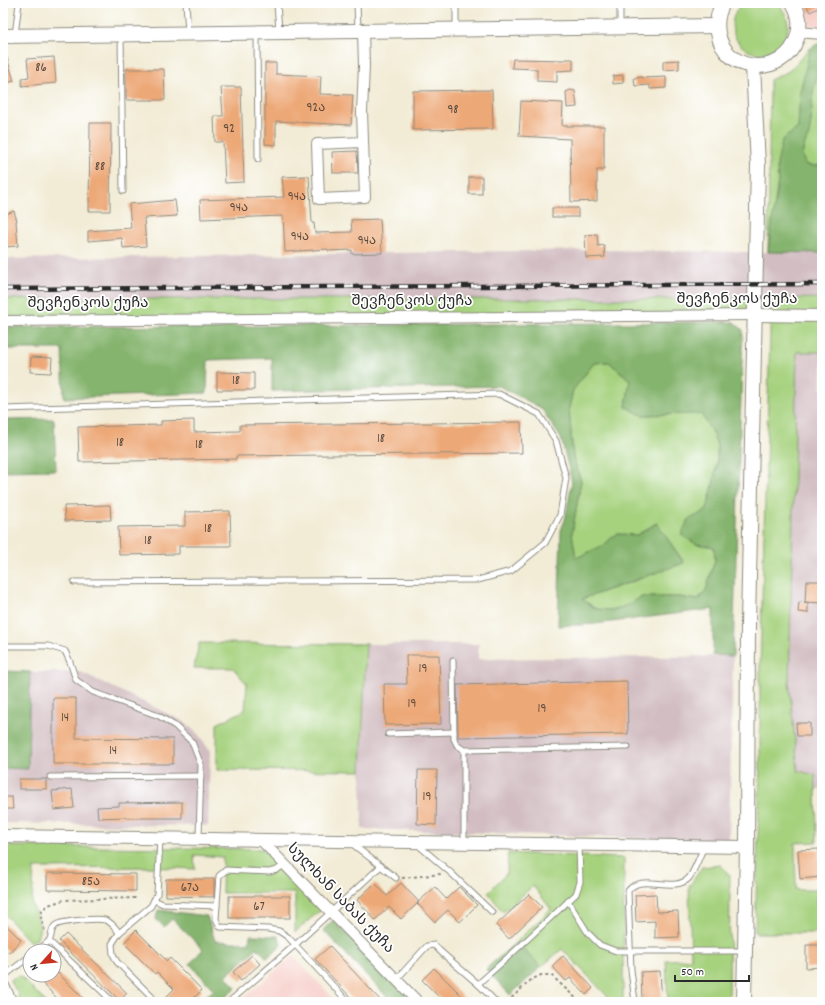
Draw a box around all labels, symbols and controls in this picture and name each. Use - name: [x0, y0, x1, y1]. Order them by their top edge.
- house number: 86: [35, 59, 47, 78]
- house number: 92ა: [307, 99, 325, 118]
- house number: 98: [447, 101, 459, 120]
- house number: 92: [223, 120, 235, 139]
- house number: 88: [95, 158, 105, 177]
- house number: 94ა: [288, 188, 306, 207]
- house number: 94ა: [230, 199, 248, 218]
- house number: 94ა: [291, 228, 309, 247]
- house number: 94ა: [358, 232, 376, 251]
- street label: შევჩენკოს ქუჩა: [676, 289, 798, 311]
- street label: შევჩენკოს ქუჩა: [351, 291, 473, 313]
- street label: შევჩენკოს ქუჩა: [27, 293, 149, 315]
- house number: 18: [232, 372, 240, 391]
- house number: 18: [377, 430, 385, 449]
- house number: 18: [116, 434, 124, 453]
- house number: 18: [195, 436, 203, 455]
- house number: 18: [204, 520, 212, 539]
- house number: 18: [144, 532, 152, 551]
- house number: 19: [419, 660, 427, 679]
- house number: 19: [408, 695, 416, 714]
- house number: 19: [538, 700, 546, 719]
- house number: 14: [61, 709, 69, 728]
- house number: 14: [109, 742, 117, 761]
- house number: 19: [423, 788, 431, 807]
- street label: სულხან საბას ქუჩა: [281, 839, 399, 959]
- house number: 85ა: [82, 873, 100, 892]
- house number: 67ა: [181, 879, 199, 898]
- house number: 67: [253, 898, 265, 917]
- north arrow: [22, 943, 62, 983]
- scale bar: [675, 957, 749, 983]
- text: N: [26, 960, 43, 973]
- text: 50 m: [681, 964, 704, 981]

